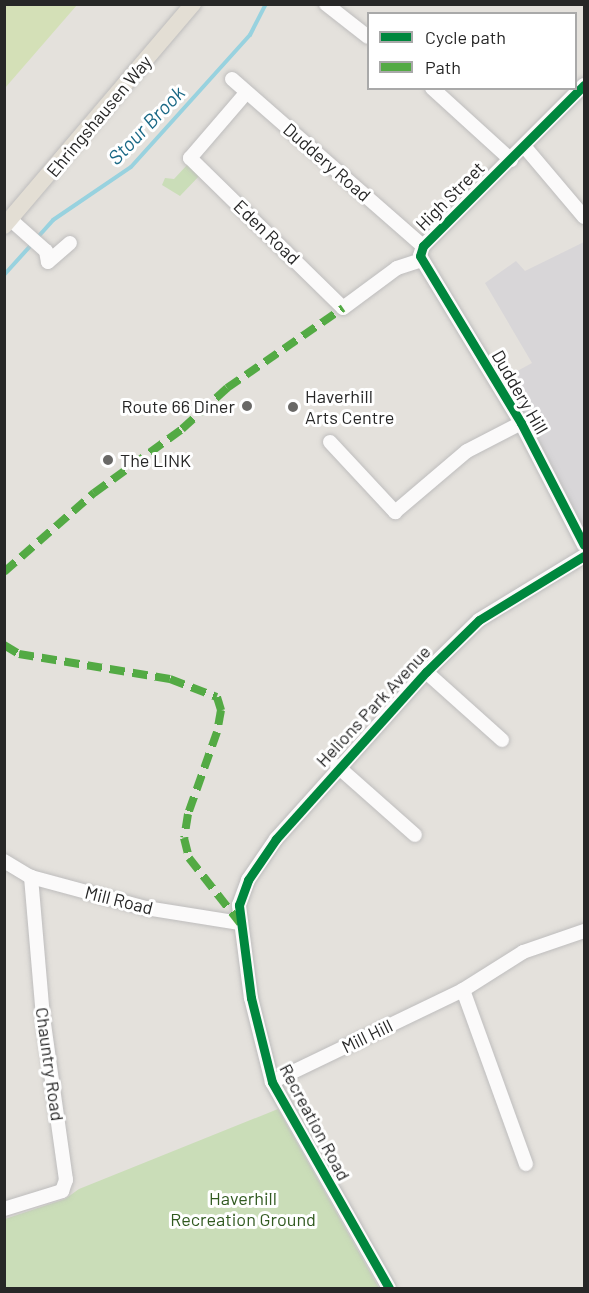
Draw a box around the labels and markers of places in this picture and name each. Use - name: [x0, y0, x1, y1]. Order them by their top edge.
- place label: Haverhill Arts Centre: [305, 386, 394, 428]
- place label: Route 66 Diner: [122, 395, 235, 417]
- marker: Route 66 Diner: [240, 399, 254, 413]
- marker: Haverhill Arts Centre: [286, 400, 300, 414]
- place label: The LINK: [120, 449, 191, 471]
- marker: The LINK: [101, 453, 115, 467]

